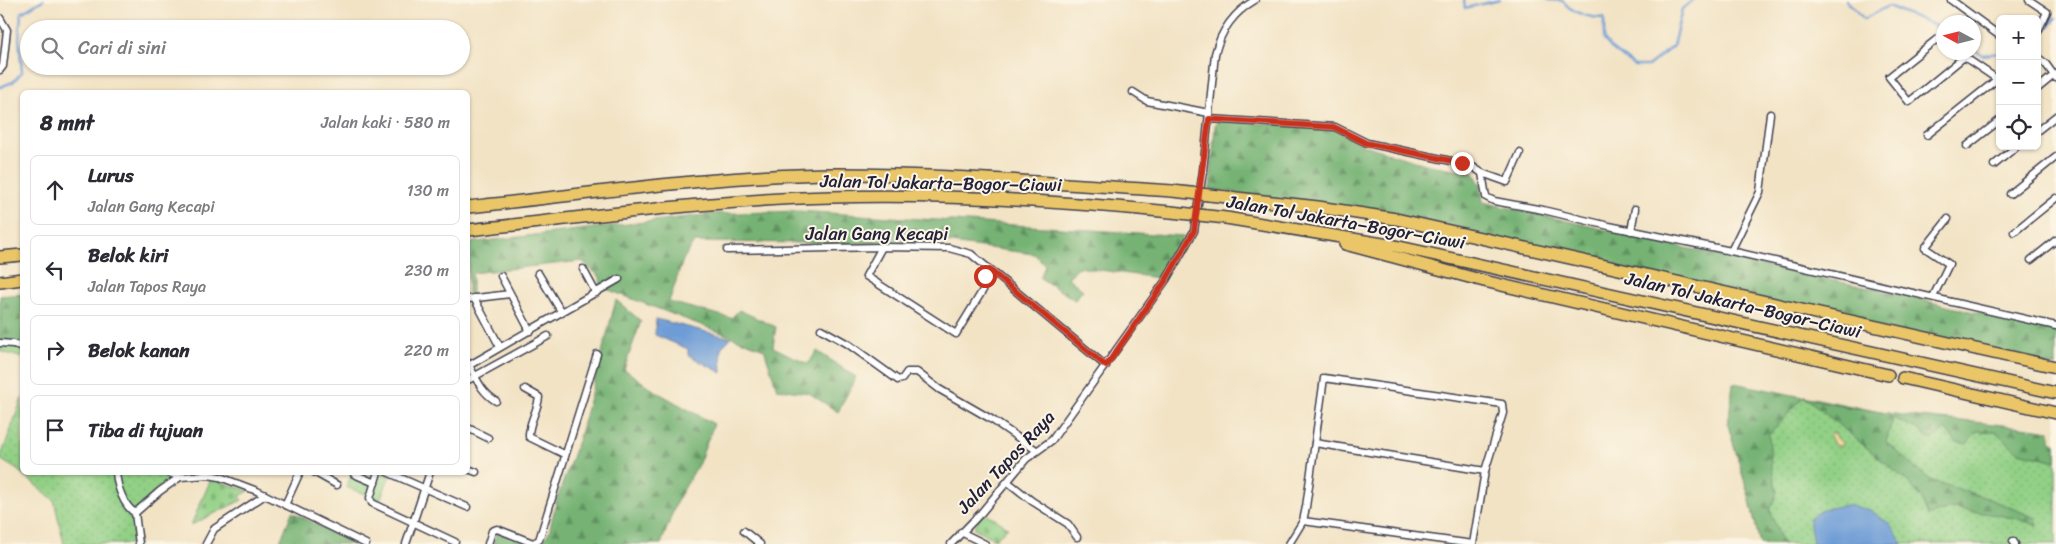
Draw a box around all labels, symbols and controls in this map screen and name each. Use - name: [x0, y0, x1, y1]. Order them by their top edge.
- north arrow: [1936, 15, 1981, 60]
- map controls: [1996, 15, 2041, 150]
- button: +: [1996, 15, 2041, 60]
- search box: [20, 20, 470, 75]
- text: Cari di sini: [78, 31, 166, 64]
- icon: search: [38, 34, 66, 62]
- button: −: [1996, 60, 2041, 105]
- text: 8 mnt: [40, 104, 94, 142]
- button: locate: [1996, 105, 2041, 150]
- text: Jalan kaki · 580 m: [321, 108, 450, 137]
- route end: [1451, 152, 1474, 175]
- text: Lurus: [88, 159, 134, 192]
- street label: Jalan Tol Jakarta–Bogor–Ciawi: [819, 165, 1063, 201]
- icon: ahead: [41, 176, 69, 204]
- text: 130 m: [407, 176, 449, 205]
- street label: Jalan Tol Jakarta–Bogor–Ciawi: [1223, 185, 1469, 259]
- text: Jalan Gang Kecapi: [88, 192, 215, 221]
- street label: Jalan Gang Kecapi: [805, 218, 949, 250]
- text: Belok kiri: [88, 239, 168, 272]
- icon: left: [41, 256, 69, 284]
- text: 230 m: [404, 256, 449, 285]
- street label: Jalan Tol Jakarta–Bogor–Ciawi: [1621, 262, 1865, 348]
- route start: [974, 265, 997, 288]
- text: Jalan Tapos Raya: [88, 272, 206, 301]
- text: Belok kanan: [88, 334, 190, 367]
- icon: right: [41, 336, 69, 364]
- text: 220 m: [404, 336, 449, 365]
- street label: Jalan Tapos Raya: [948, 403, 1063, 522]
- text: Tiba di tujuan: [88, 414, 203, 447]
- icon: arrive: [41, 416, 69, 444]

